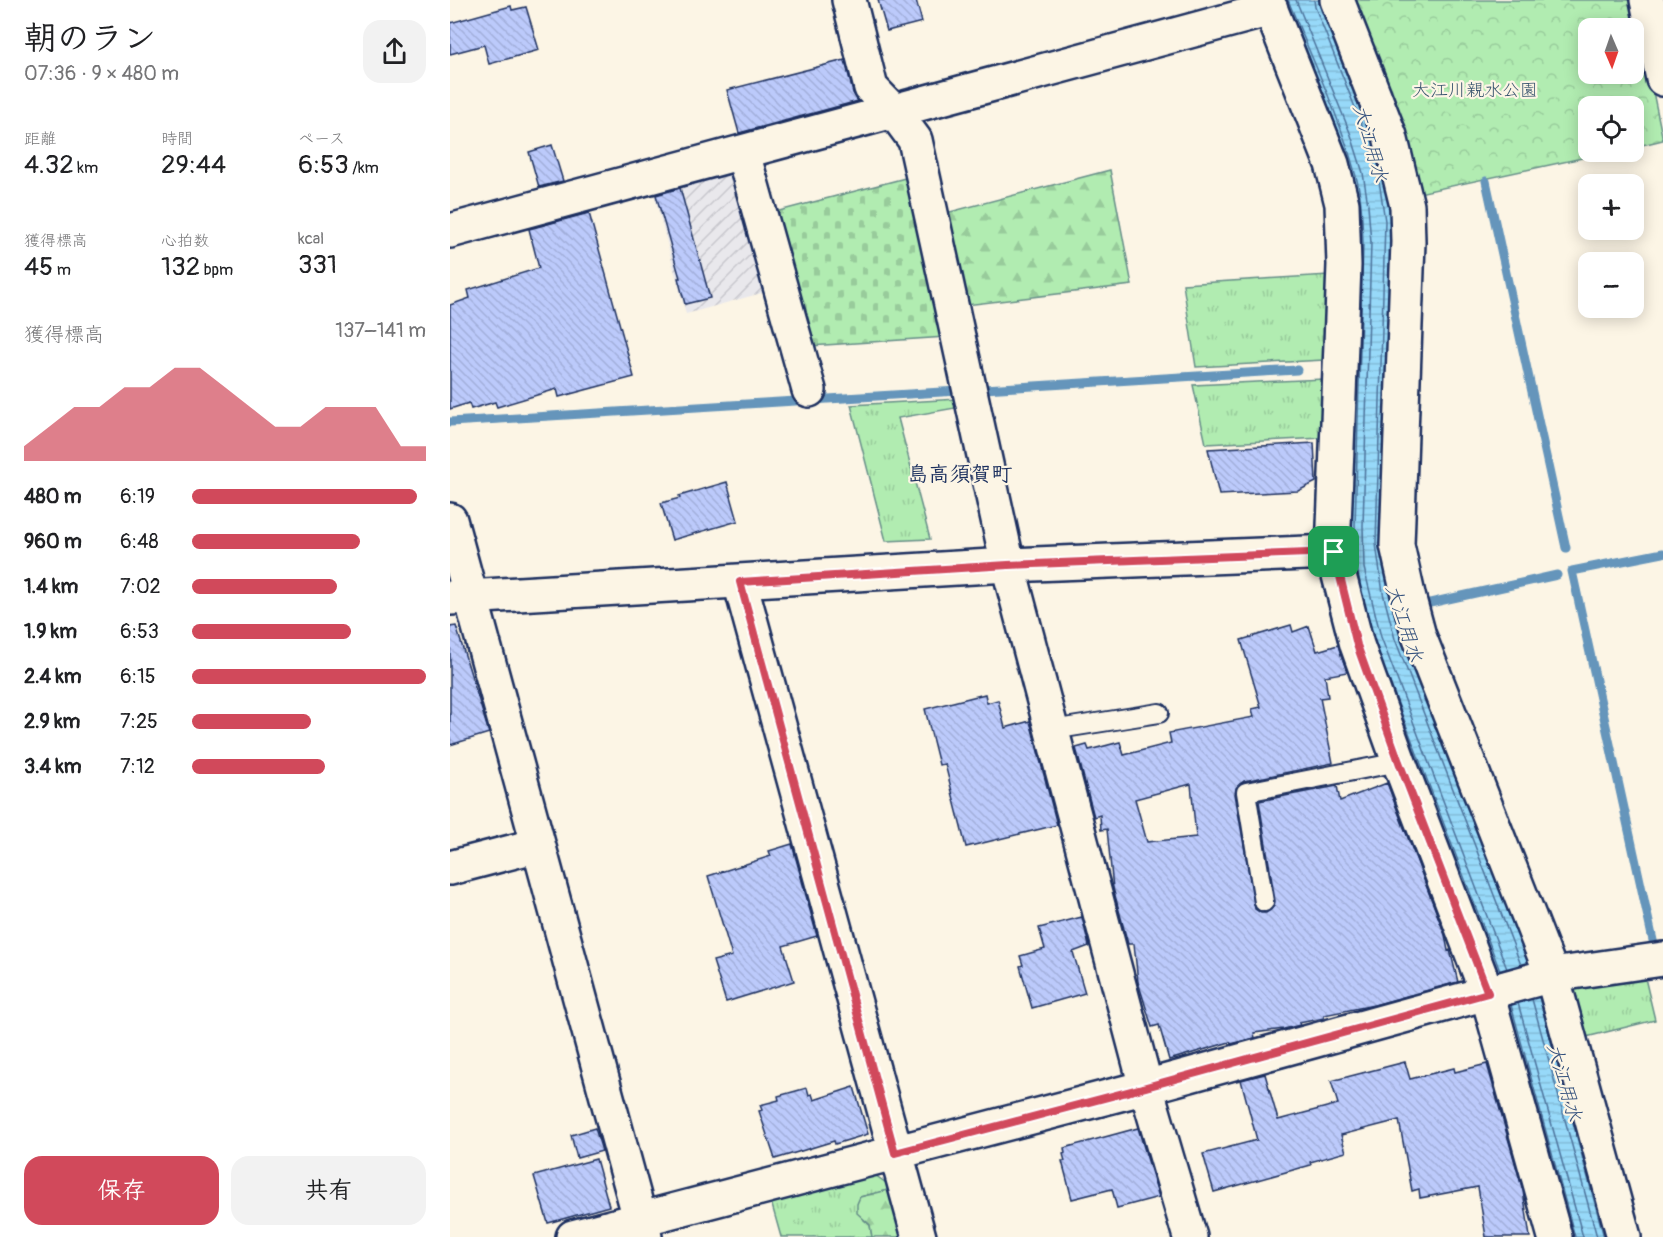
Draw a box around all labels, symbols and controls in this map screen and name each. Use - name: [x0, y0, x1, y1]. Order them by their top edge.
- text: 朝のラン: [24, 18, 156, 59]
- north arrow: [1578, 18, 1644, 84]
- map controls: [1578, 18, 1644, 318]
- button: share: [363, 20, 426, 83]
- text: 07:36 · 9 × 480 m: [24, 61, 179, 86]
- park label: 大江川親水公園: [1412, 79, 1538, 102]
- button: locate: [1578, 96, 1644, 162]
- water label: 大江用水: [1347, 101, 1394, 185]
- text: 距離: [24, 129, 56, 149]
- text: 時間: [161, 129, 193, 149]
- text: ペース: [298, 129, 345, 149]
- text: 4.32: [24, 149, 74, 181]
- text: 29:44: [161, 149, 226, 181]
- text: 6:53: [298, 149, 349, 181]
- text: km: [74, 158, 98, 178]
- text: /km: [349, 158, 379, 178]
- button: +: [1578, 174, 1644, 240]
- text: kcal: [298, 229, 324, 249]
- text: 獲得標高: [24, 231, 88, 251]
- text: 心拍数: [161, 231, 209, 251]
- text: 331: [298, 249, 337, 281]
- text: 45: [24, 251, 53, 283]
- text: 132: [161, 251, 200, 283]
- button: −: [1578, 252, 1644, 318]
- text: m: [53, 260, 71, 280]
- text: bpm: [200, 260, 233, 280]
- text: 137–141 m: [335, 318, 426, 343]
- text: 獲得標高: [24, 322, 104, 347]
- district label: 島高須賀町: [908, 461, 1013, 488]
- text: 480 m: [24, 484, 81, 509]
- text: 6:19: [120, 484, 155, 509]
- pin: [1308, 526, 1359, 577]
- text: 960 m: [24, 529, 82, 554]
- text: 6:48: [120, 529, 159, 554]
- icon: arrive: [1317, 535, 1350, 568]
- text: 1.4 km: [24, 574, 78, 599]
- text: 7:02: [120, 574, 161, 599]
- water label: 大江用水: [1380, 581, 1429, 665]
- text: 1.9 km: [24, 619, 77, 644]
- text: 6:53: [120, 619, 159, 644]
- text: 2.4 km: [24, 664, 82, 689]
- text: 6:15: [120, 664, 156, 689]
- text: 2.9 km: [24, 709, 80, 734]
- text: 7:25: [120, 709, 158, 734]
- text: 3.4 km: [24, 754, 82, 779]
- text: 7:12: [120, 754, 155, 779]
- water label: 大江用水: [1541, 1040, 1588, 1124]
- button: 保存: [24, 1156, 219, 1225]
- button: 共有: [231, 1156, 426, 1225]

